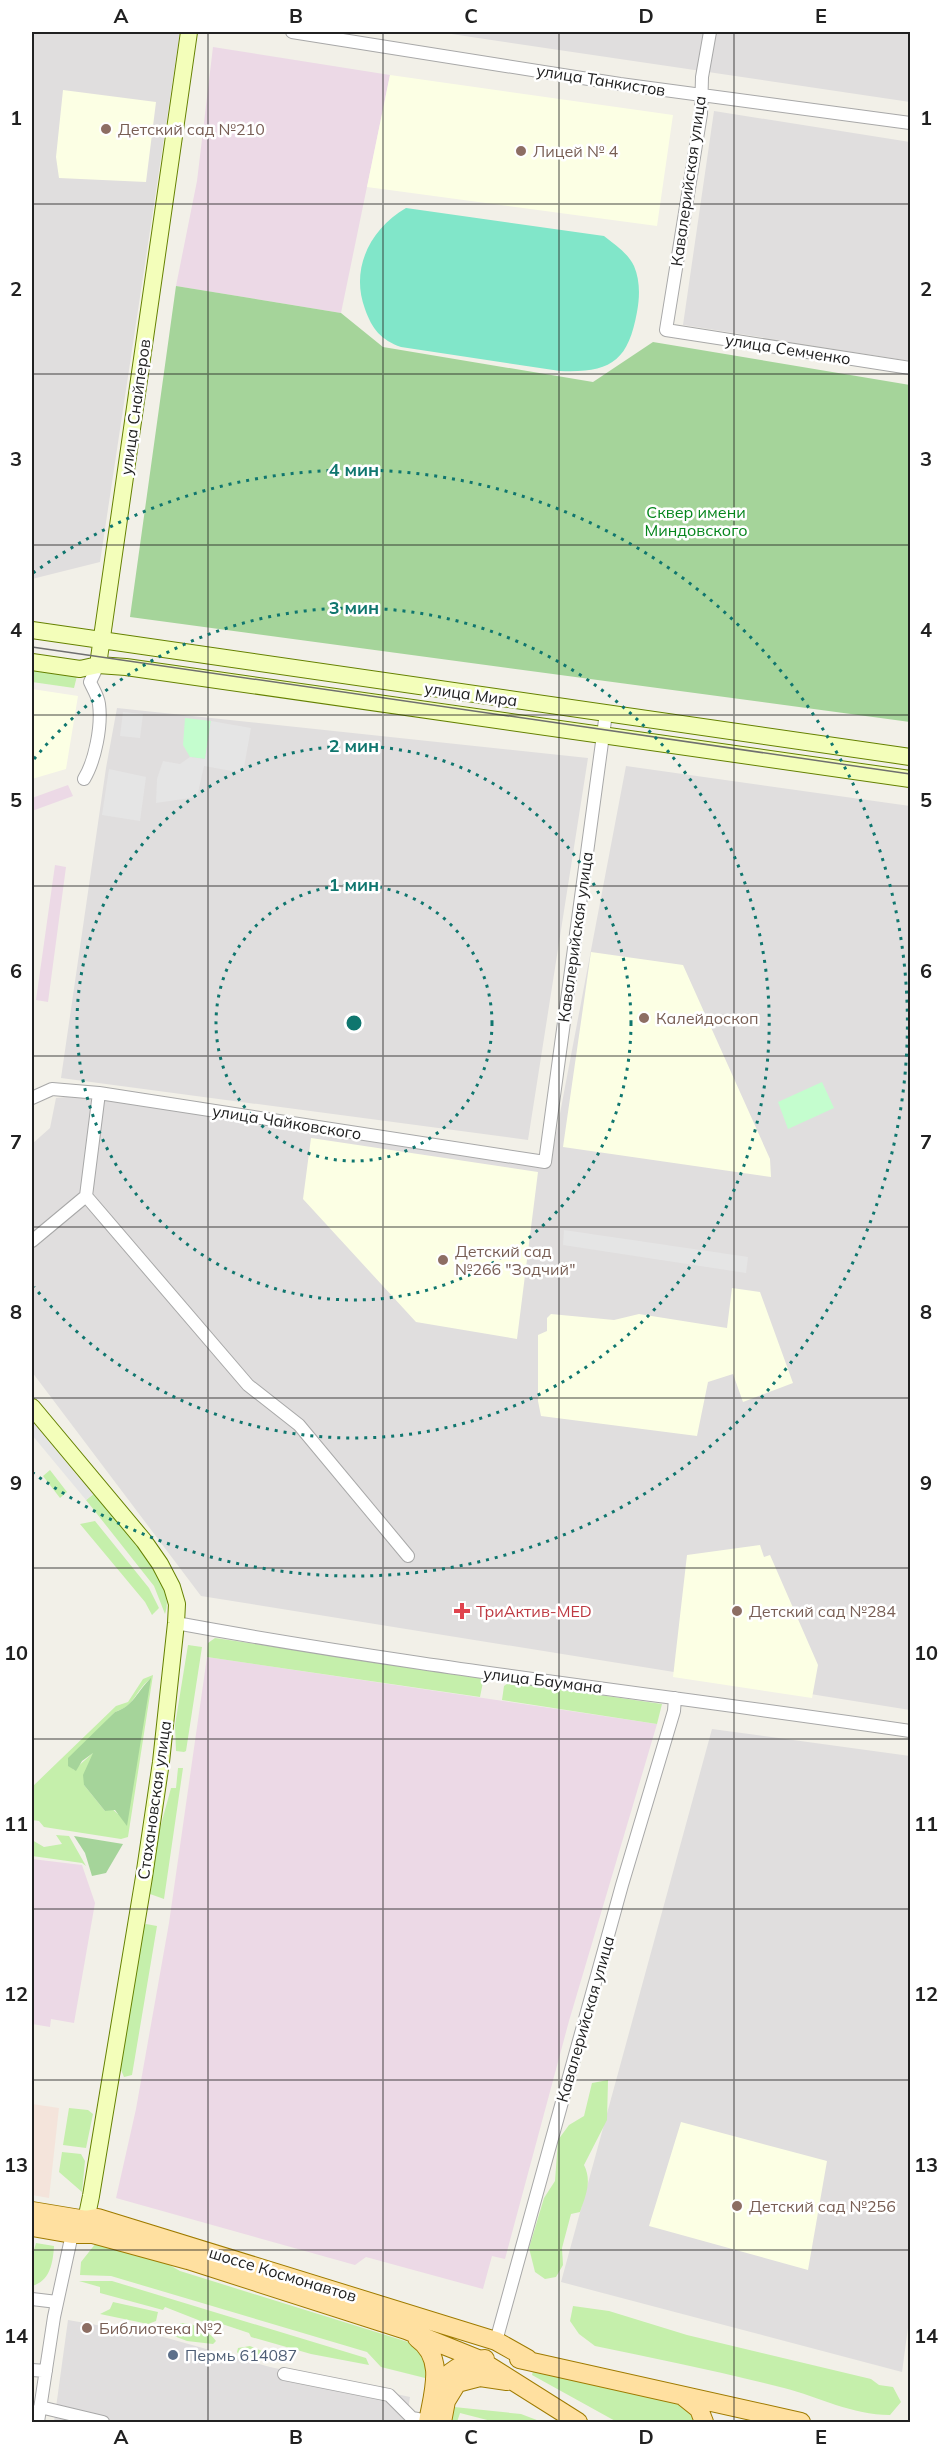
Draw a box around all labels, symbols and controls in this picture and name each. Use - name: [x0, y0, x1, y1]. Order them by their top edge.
- text: A: [114, 3, 129, 28]
- text: B: [289, 3, 303, 28]
- text: C: [464, 3, 478, 28]
- text: D: [638, 3, 654, 28]
- text: E: [815, 3, 827, 28]
- street label: улица Танкистов: [535, 60, 667, 100]
- street label: Кавалерийская улица: [666, 94, 710, 268]
- text: 1: [10, 105, 22, 130]
- text: 1: [920, 105, 932, 130]
- place label: Детский сад №210: [118, 119, 265, 139]
- marker: Детский сад №210: [99, 122, 113, 136]
- place label: Лицей № 4: [533, 141, 619, 161]
- marker: Лицей № 4: [514, 144, 528, 158]
- text: 2: [10, 276, 22, 301]
- text: 2: [920, 276, 932, 301]
- street label: улица Семченко: [724, 329, 852, 369]
- street label: улица Снайперов: [116, 338, 154, 476]
- text: 3: [10, 446, 22, 471]
- text: 3: [920, 446, 932, 471]
- text: 4 мин: [329, 458, 379, 481]
- park label: Сквер имени Миндовского: [644, 502, 748, 540]
- text: 3 мин: [329, 596, 379, 619]
- text: 4: [10, 617, 22, 642]
- text: 4: [920, 617, 932, 642]
- street label: улица Мира: [423, 678, 519, 710]
- text: 2 мин: [329, 734, 379, 757]
- text: 5: [10, 787, 22, 812]
- text: 5: [920, 787, 932, 812]
- street label: Кавалерийская улица: [553, 850, 597, 1024]
- text: 1 мин: [329, 873, 379, 896]
- text: 6: [10, 958, 22, 983]
- text: 6: [920, 958, 932, 983]
- place label: Калейдоскоп: [656, 1008, 759, 1028]
- marker: Калейдоскоп: [637, 1011, 651, 1025]
- centre of rings: [344, 1013, 364, 1033]
- street label: улица Чайковского: [211, 1100, 363, 1144]
- text: 7: [10, 1129, 22, 1154]
- text: 7: [920, 1129, 932, 1154]
- place label: Детский сад №266 "Зодчий": [455, 1241, 575, 1279]
- marker: Детский сад №266 "Зодчий": [436, 1253, 450, 1267]
- text: 8: [10, 1299, 22, 1324]
- text: 8: [920, 1299, 932, 1324]
- text: 9: [10, 1470, 22, 1495]
- text: 9: [920, 1470, 932, 1495]
- place label: ТриАктив-MED: [476, 1601, 592, 1621]
- place label: Детский сад №284: [749, 1601, 896, 1621]
- marker: ТриАктив-MED: [453, 1602, 471, 1620]
- marker: Детский сад №284: [730, 1604, 744, 1618]
- text: 10: [4, 1640, 28, 1665]
- text: 10: [914, 1640, 938, 1665]
- street label: улица Баумана: [482, 1663, 604, 1697]
- street label: Стахановская улица: [133, 1719, 175, 1881]
- text: 11: [4, 1811, 28, 1836]
- text: 11: [914, 1811, 938, 1836]
- street label: Кавалерийская улица: [552, 1934, 618, 2104]
- text: 12: [4, 1981, 28, 2006]
- text: 12: [914, 1981, 938, 2006]
- text: 13: [4, 2152, 28, 2177]
- text: 13: [914, 2152, 938, 2177]
- place label: Детский сад №256: [749, 2196, 896, 2216]
- marker: Детский сад №256: [730, 2199, 744, 2213]
- street label: шоссе Космонавтов: [207, 2242, 359, 2306]
- place label: Библиотека №2: [99, 2318, 222, 2338]
- marker: Библиотека №2: [80, 2321, 94, 2335]
- text: 14: [4, 2323, 28, 2348]
- text: 14: [914, 2323, 938, 2348]
- place label: Пермь 614087: [185, 2345, 297, 2365]
- marker: Пермь 614087: [166, 2348, 180, 2362]
- text: A: [114, 2424, 129, 2449]
- text: B: [289, 2424, 303, 2449]
- text: C: [464, 2424, 478, 2449]
- text: D: [638, 2424, 654, 2449]
- text: E: [815, 2424, 827, 2449]

